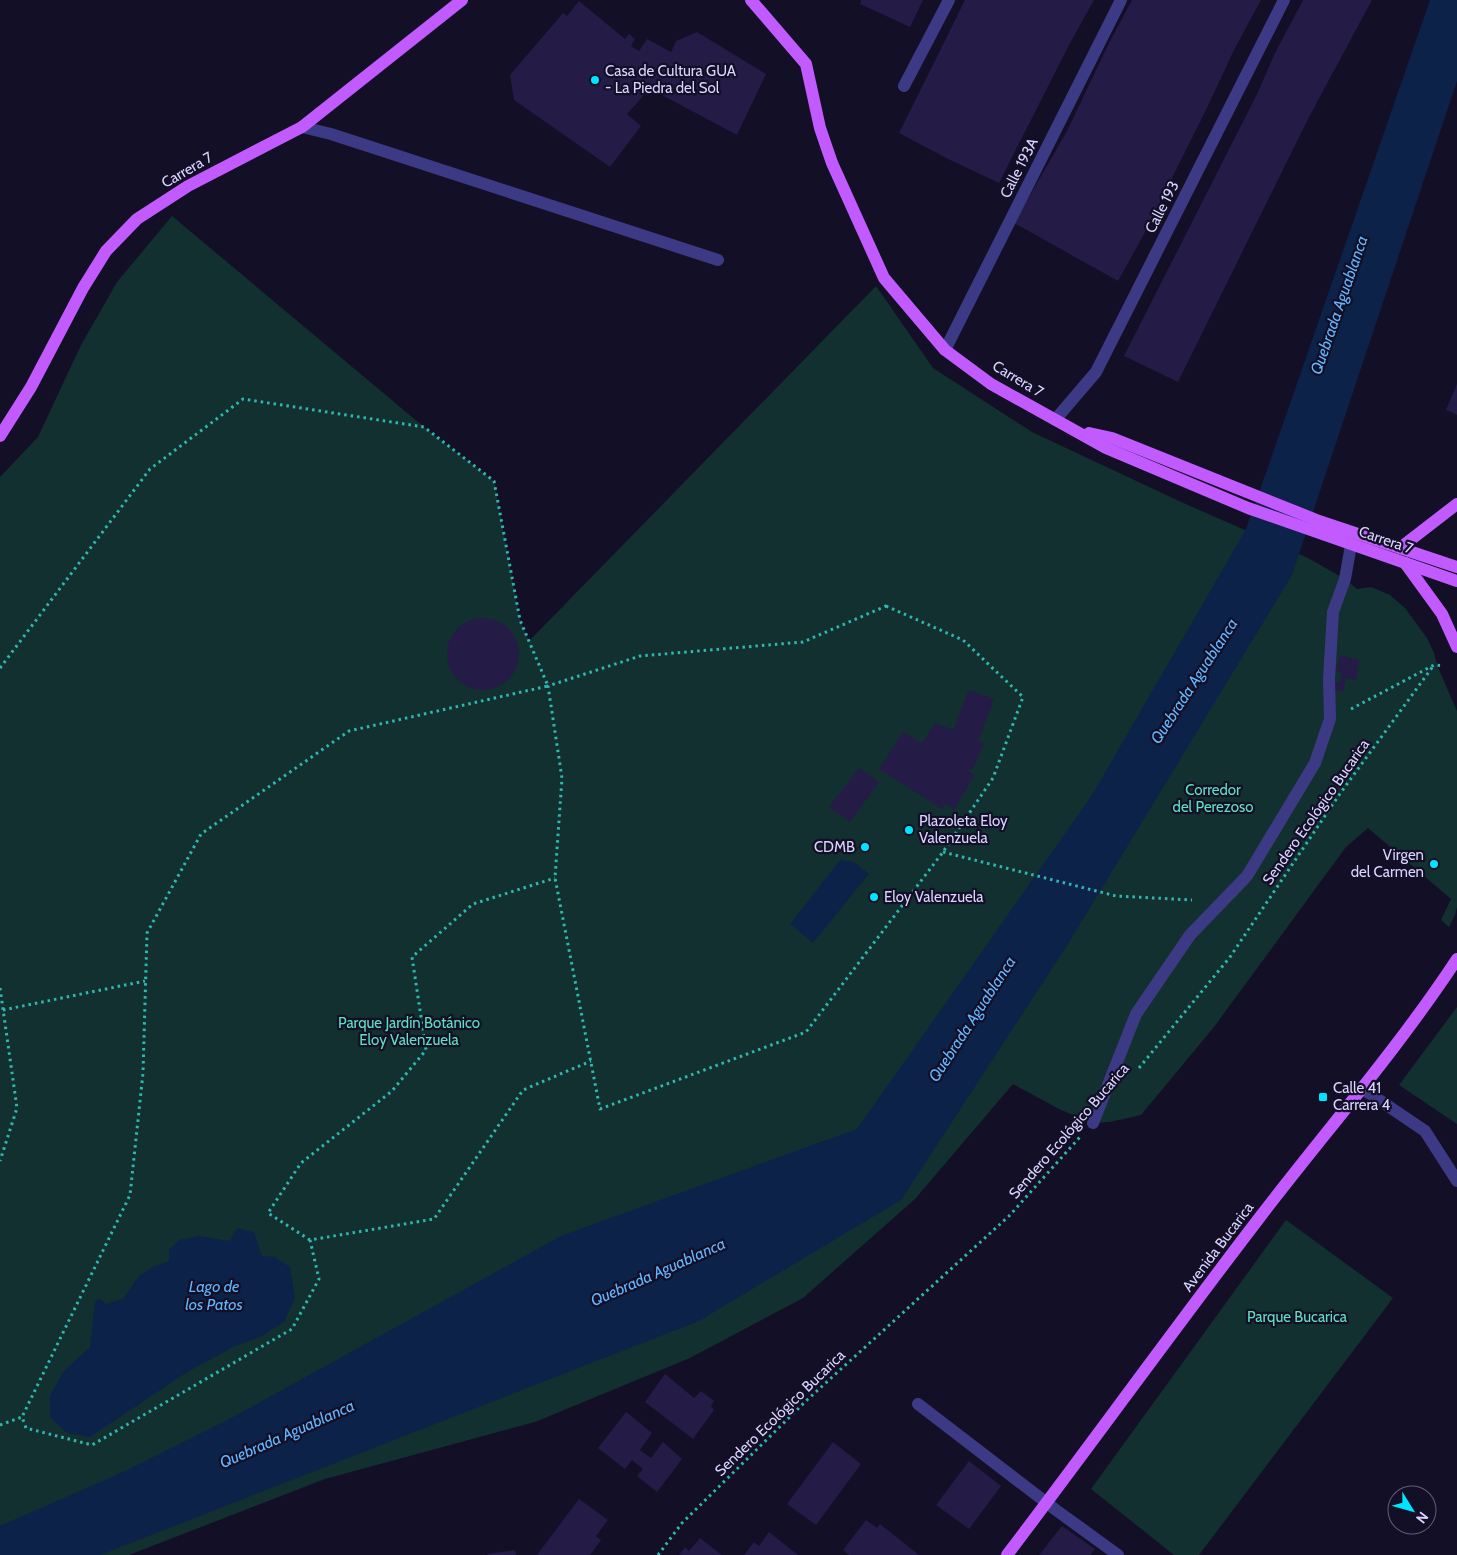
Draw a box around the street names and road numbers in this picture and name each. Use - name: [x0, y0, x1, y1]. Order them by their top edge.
- street label: Calle 193A: [996, 134, 1042, 201]
- street label: Carrera 7: [158, 148, 216, 192]
- street label: Calle 193: [1141, 178, 1183, 236]
- street label: Carrera 7: [989, 357, 1047, 401]
- street label: Carrera 7: [1357, 522, 1416, 558]
- street label: Sendero Ecológico Bucarica: [1259, 735, 1374, 888]
- street label: Sendero Ecológico Bucarica: [1005, 1059, 1133, 1202]
- street label: Avenida Bucarica: [1179, 1198, 1258, 1295]
- street label: Sendero Ecológico Bucarica: [711, 1346, 849, 1480]

